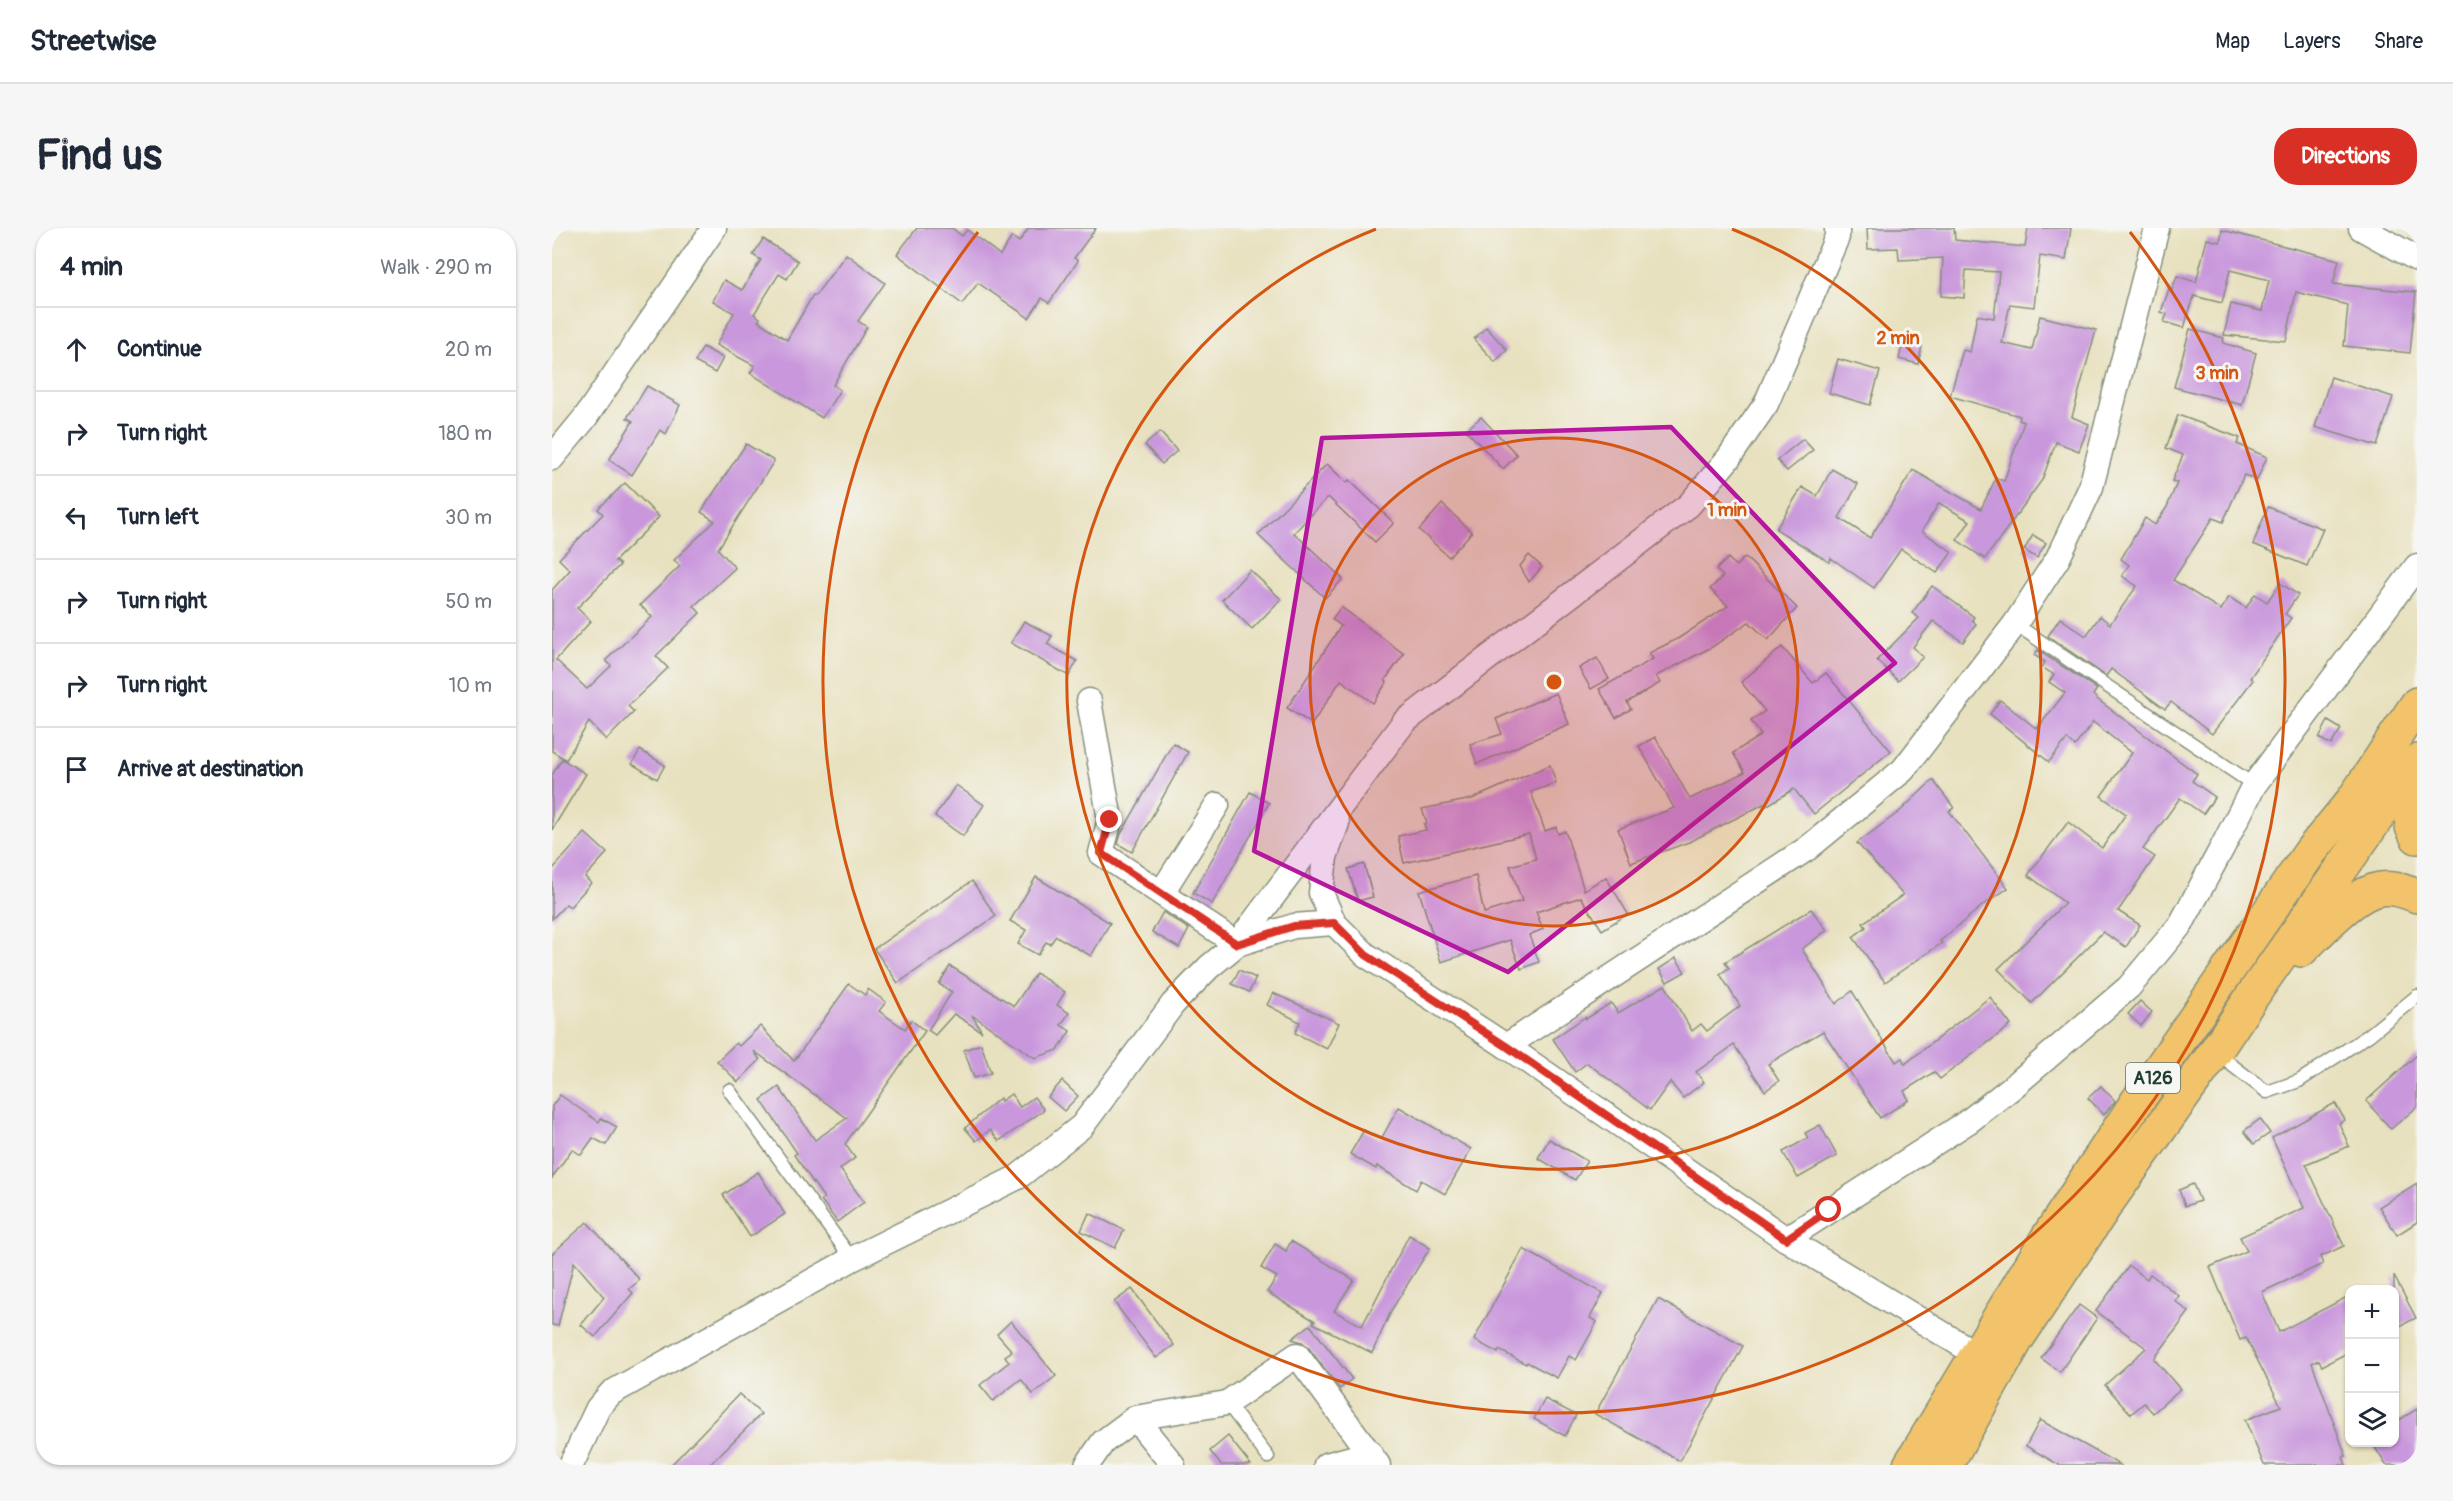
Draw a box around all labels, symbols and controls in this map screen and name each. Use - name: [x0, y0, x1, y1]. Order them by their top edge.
- text: Streetwise: [30, 24, 156, 59]
- text: Map: [2215, 28, 2250, 55]
- text: Layers: [2283, 28, 2341, 55]
- text: Share: [2374, 28, 2423, 55]
- button: Directions: [2274, 128, 2417, 185]
- text: Find us: [36, 130, 162, 182]
- text: 4 min: [60, 251, 123, 283]
- text: Walk · 290 m: [380, 255, 492, 280]
- text: 2 min: [1876, 327, 1920, 350]
- icon: ahead: [60, 333, 93, 366]
- text: Continue: [117, 335, 201, 363]
- text: 20 m: [445, 337, 492, 362]
- text: 3 min: [2195, 362, 2239, 385]
- icon: right: [60, 417, 93, 450]
- text: Turn right: [117, 419, 207, 447]
- text: 180 m: [438, 421, 492, 446]
- text: 1 min: [1707, 499, 1747, 522]
- icon: left: [60, 501, 93, 534]
- text: Turn left: [117, 503, 199, 531]
- text: 30 m: [445, 505, 492, 530]
- icon: right: [60, 585, 93, 618]
- text: Turn right: [117, 587, 207, 615]
- text: 50 m: [445, 589, 492, 614]
- icon: right: [60, 669, 93, 702]
- text: Turn right: [117, 671, 207, 699]
- centre of rings: [1544, 672, 1564, 692]
- text: 10 m: [448, 673, 492, 698]
- icon: arrive: [60, 753, 93, 786]
- text: Arrive at destination: [117, 755, 303, 783]
- route end: [1096, 806, 1122, 832]
- road number: A126: [2126, 1063, 2180, 1093]
- route start: [1815, 1196, 1841, 1222]
- map controls: [2345, 1285, 2399, 1447]
- button: +: [2345, 1285, 2399, 1339]
- button: −: [2345, 1339, 2399, 1393]
- button: layers: [2345, 1393, 2399, 1447]

